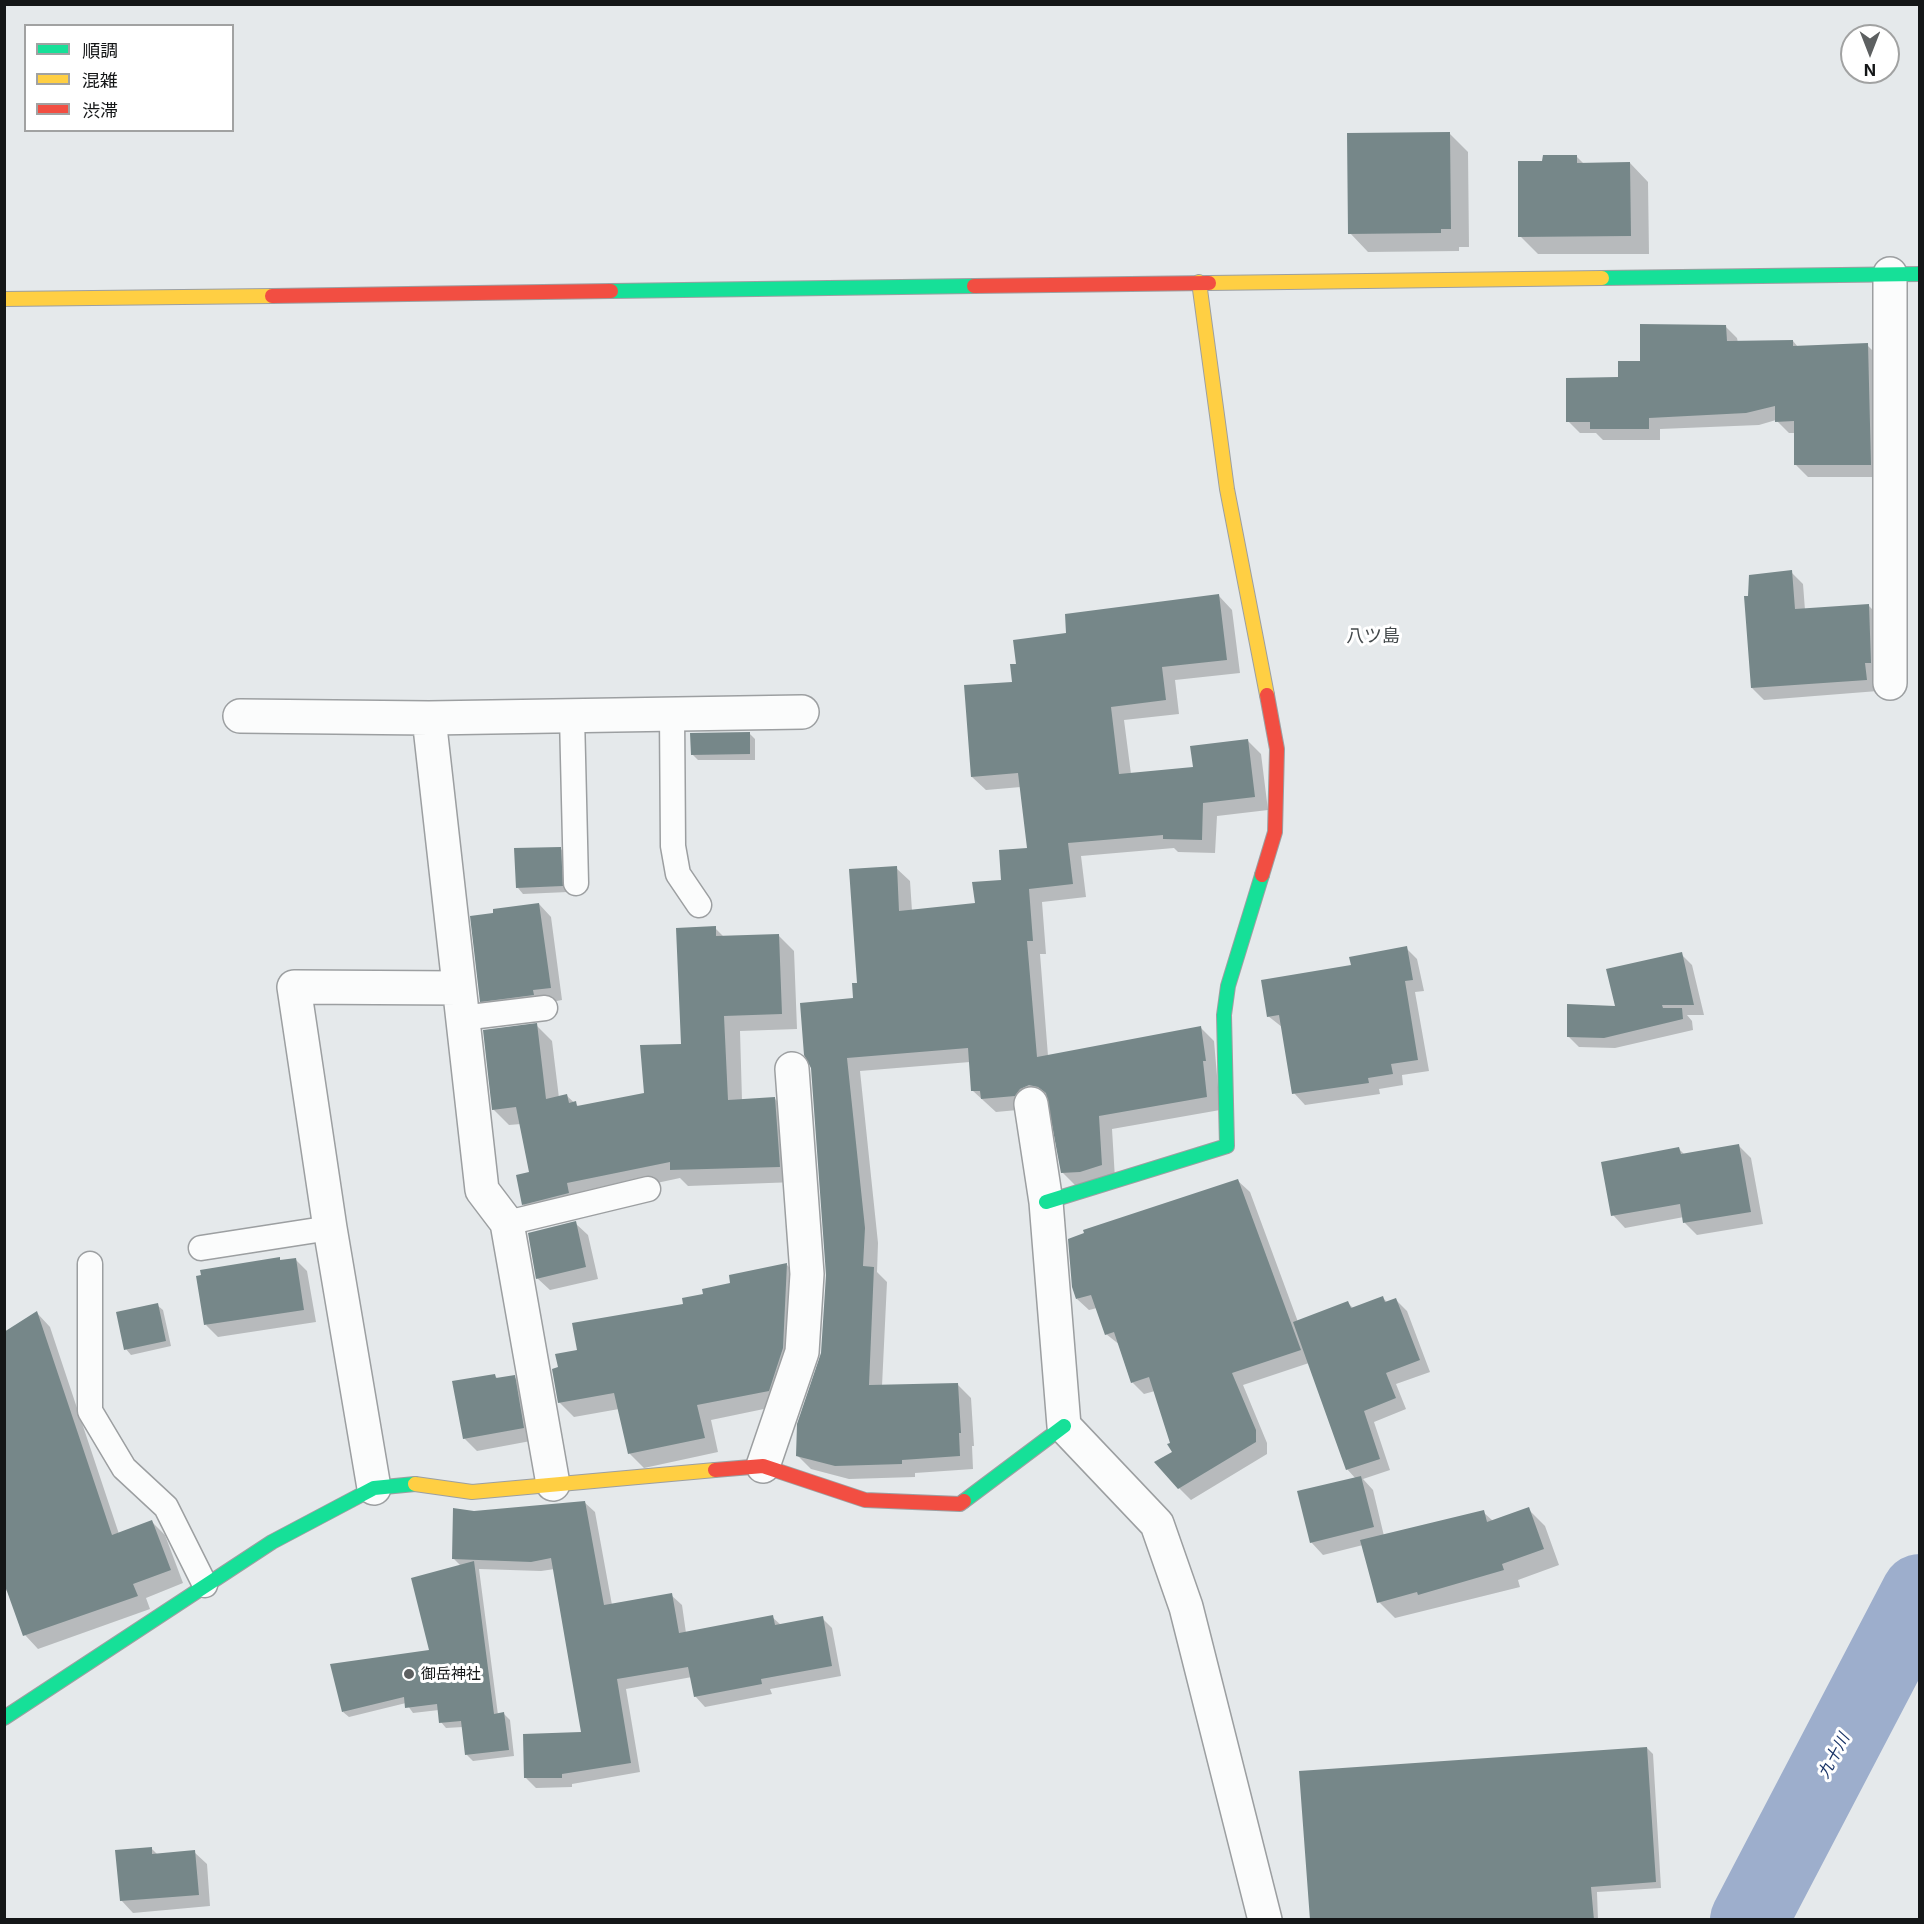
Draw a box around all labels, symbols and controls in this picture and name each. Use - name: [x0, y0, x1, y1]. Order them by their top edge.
- legend: [24, 24, 234, 132]
- north arrow: [1840, 24, 1900, 84]
- text: 順調: [82, 40, 118, 61]
- text: N: [1864, 60, 1876, 80]
- text: 混雑: [82, 70, 118, 91]
- text: 渋滞: [82, 100, 118, 121]
- district label: 八ツ島: [1346, 626, 1400, 648]
- place label: 御岳神社: [421, 1665, 481, 1683]
- marker: 御岳神社: [402, 1667, 416, 1681]
- water label: 九十川: [1814, 1730, 1854, 1782]

